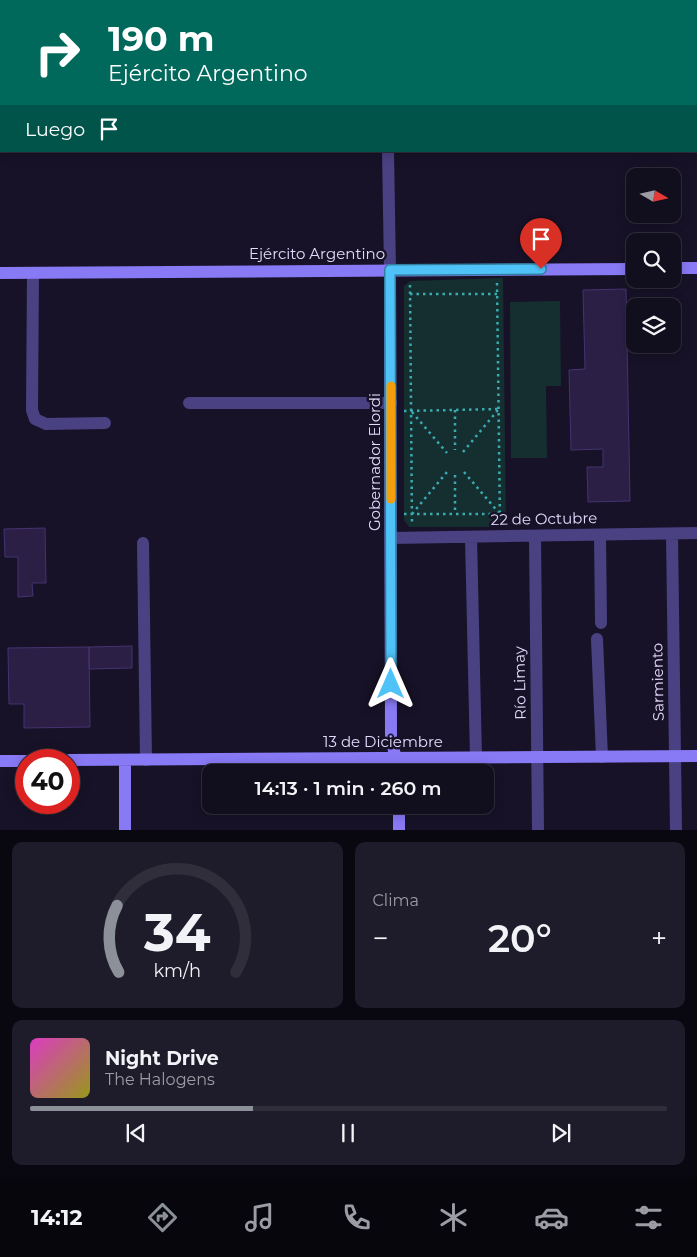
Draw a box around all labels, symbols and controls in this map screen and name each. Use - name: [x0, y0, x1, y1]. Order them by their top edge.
- text: 190 m: [108, 17, 214, 60]
- icon: right: [25, 20, 90, 85]
- text: Ejército Argentino: [108, 60, 308, 87]
- icon: arrive: [95, 115, 123, 143]
- text: Luego: [25, 118, 85, 141]
- north arrow: [626, 168, 681, 222]
- map controls: [626, 168, 681, 353]
- pin: [520, 218, 562, 269]
- icon: arrive: [527, 225, 555, 253]
- button: search: [626, 233, 681, 288]
- street label: Ejército Argentino: [249, 244, 385, 263]
- button: layers: [626, 298, 681, 353]
- street label: Gobernador Elordi: [365, 393, 384, 531]
- street label: 22 de Octubre: [491, 508, 597, 529]
- street label: Sarmiento: [647, 643, 668, 721]
- street label: Río Limay: [509, 645, 530, 720]
- position arrow: [364, 657, 416, 709]
- street label: 13 de Diciembre: [323, 732, 443, 751]
- speed limit sign: 40: [15, 749, 80, 814]
- text: 14:13 · 1 min · 260 m: [255, 777, 442, 800]
- text: Clima: [373, 891, 419, 910]
- text: 34: [143, 901, 211, 964]
- text: 20°: [488, 915, 552, 962]
- text: −: [373, 921, 389, 955]
- text: +: [651, 921, 667, 955]
- text: km/h: [153, 960, 201, 981]
- text: Night Drive: [105, 1047, 219, 1070]
- text: The Halogens: [105, 1070, 215, 1089]
- icon: previous: [122, 1119, 150, 1147]
- icon: pause: [334, 1119, 362, 1147]
- icon: next: [547, 1119, 575, 1147]
- icon: directions: [145, 1200, 180, 1235]
- icon: music: [242, 1200, 277, 1235]
- icon: phone: [339, 1200, 374, 1235]
- icon: climate: [436, 1200, 471, 1235]
- icon: car: [534, 1200, 569, 1235]
- icon: filters: [631, 1200, 666, 1235]
- text: 14:12: [31, 1204, 82, 1231]

